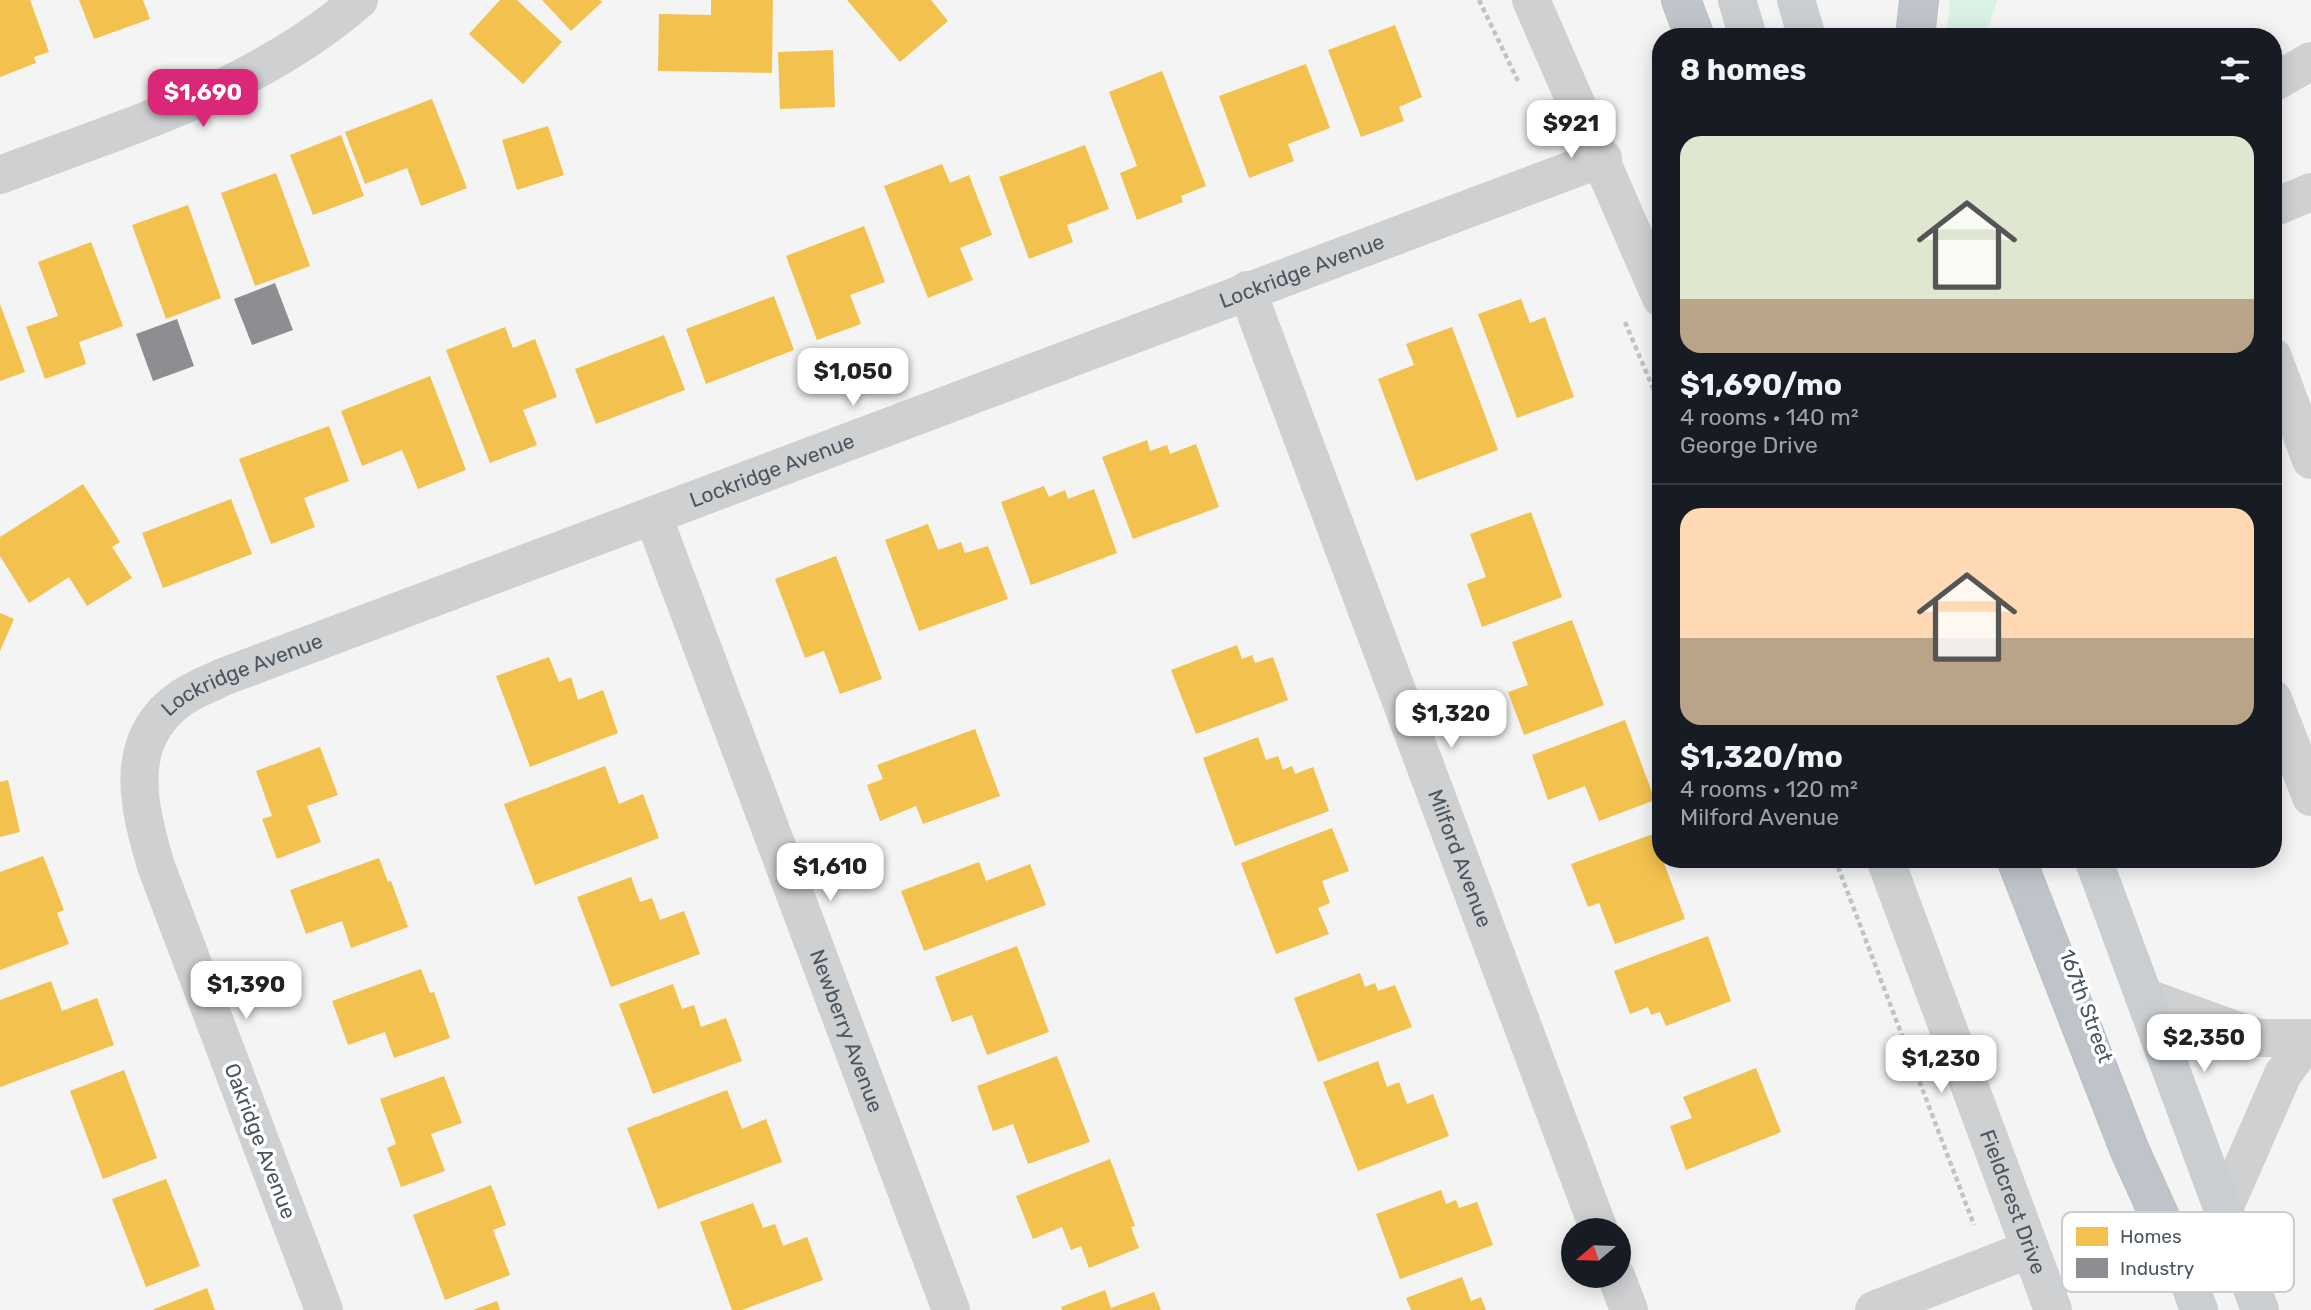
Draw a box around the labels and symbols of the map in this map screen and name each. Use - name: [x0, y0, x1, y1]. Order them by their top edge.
- pin: $1,690: [146, 69, 260, 129]
- pin: $921: [1530, 100, 1612, 160]
- street label: Lockridge Avenue: [1216, 228, 1388, 313]
- pin: $1,050: [796, 348, 910, 408]
- street label: Lockridge Avenue: [686, 428, 858, 512]
- street label: Lockridge Avenue: [156, 628, 326, 721]
- pin: $1,320: [1394, 690, 1508, 750]
- street label: Milford Avenue: [1423, 786, 1498, 931]
- pin: $1,610: [773, 844, 887, 903]
- street label: Newberry Avenue: [805, 946, 889, 1116]
- street label: 167th Street: [2054, 946, 2119, 1066]
- pin: $1,390: [189, 962, 303, 1021]
- pin: $2,350: [2147, 1014, 2261, 1074]
- pin: $1,230: [1884, 1036, 1998, 1095]
- street label: Oakridge Avenue: [219, 1059, 302, 1222]
- street label: Fieldcrest Drive: [1975, 1126, 2052, 1278]
- legend: [2062, 1212, 2294, 1292]
- north arrow: [1561, 1218, 1631, 1288]
- text: Homes: [2120, 1225, 2182, 1248]
- text: Industry: [2120, 1257, 2194, 1280]

